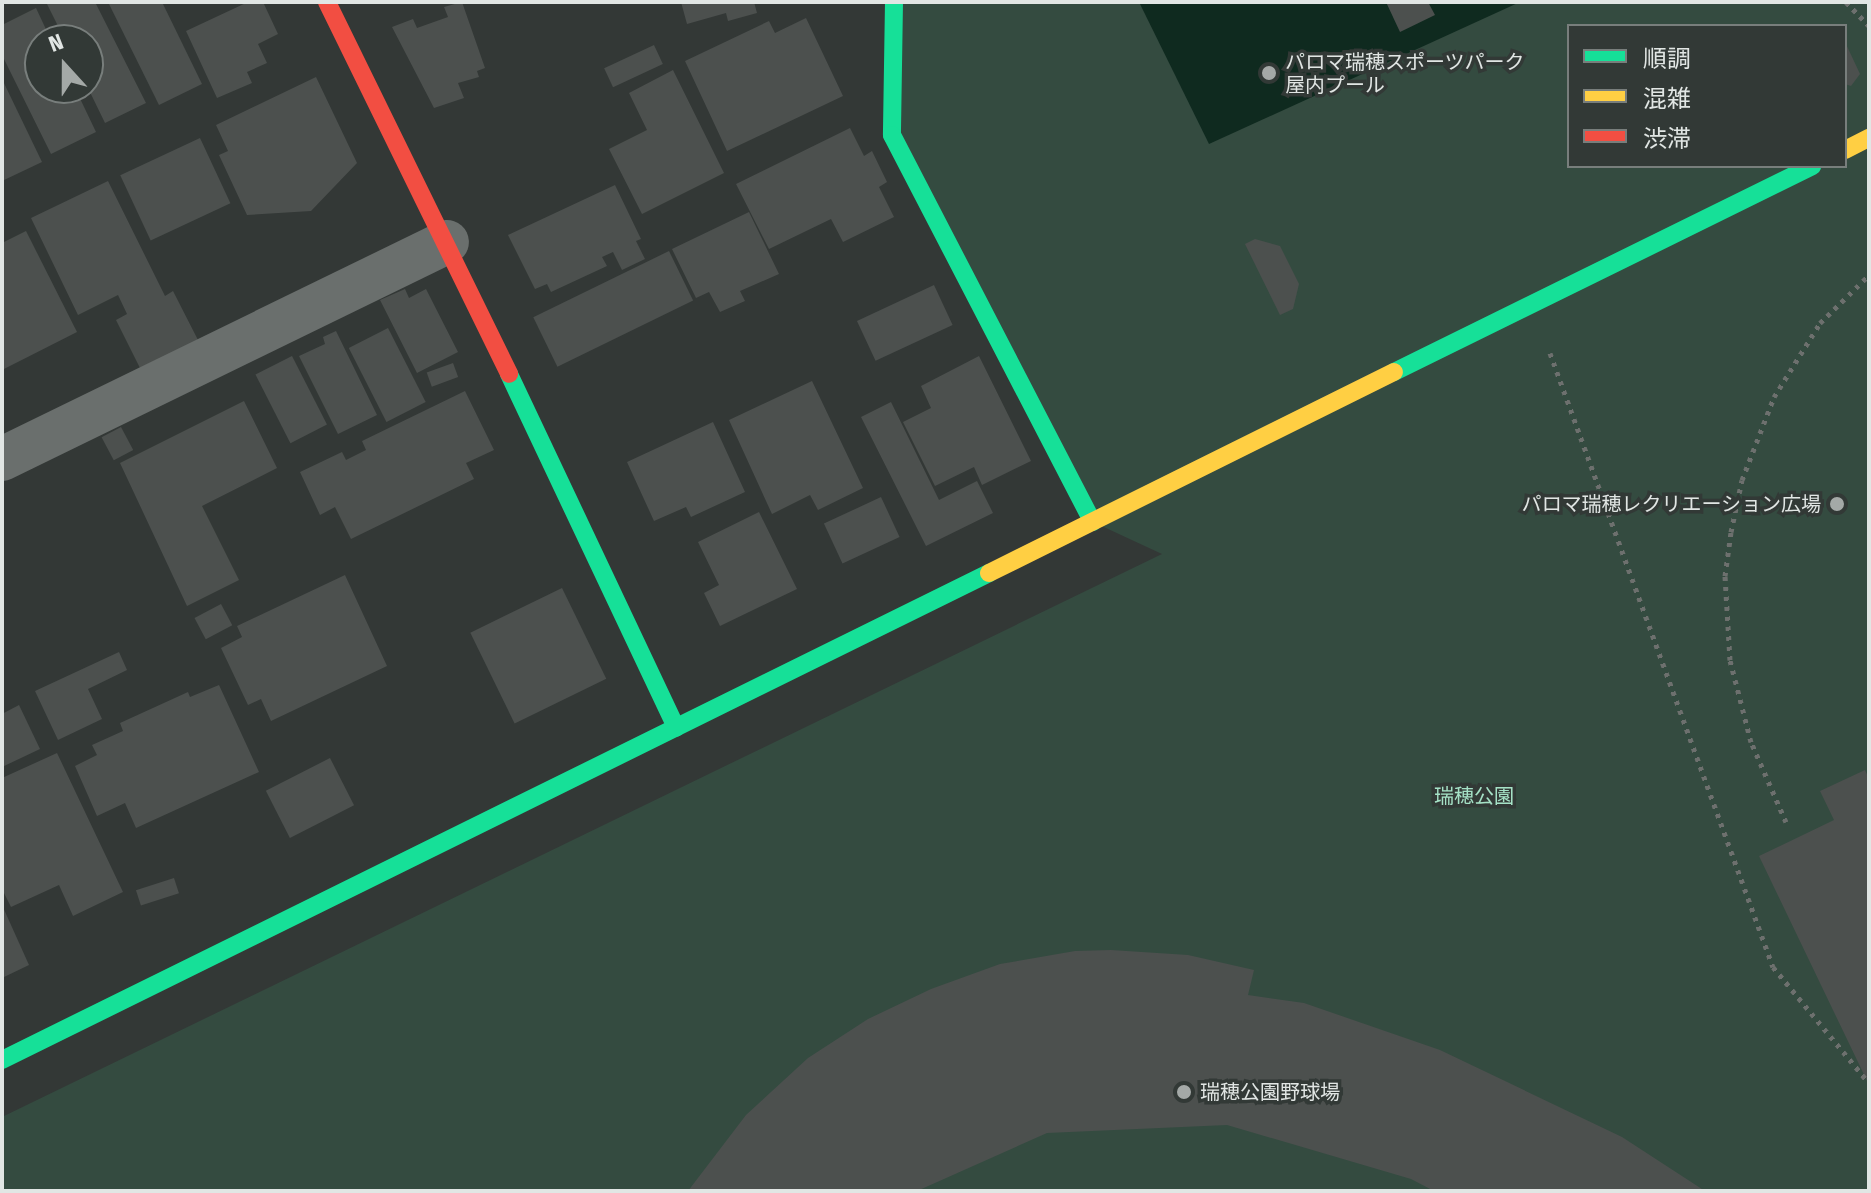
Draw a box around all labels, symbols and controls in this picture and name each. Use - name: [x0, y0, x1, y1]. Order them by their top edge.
- north arrow: [24, 24, 104, 104]
- legend: [1567, 24, 1847, 168]
- text: N: [45, 28, 67, 58]
- text: 順調: [1643, 45, 1691, 73]
- place label: パロマ瑞穂スポーツパーク 屋内プール: [1285, 50, 1525, 97]
- marker: パロマ瑞穂スポーツパーク 屋内プール: [1260, 64, 1278, 82]
- text: 混雑: [1643, 85, 1691, 113]
- text: 渋滞: [1643, 125, 1691, 153]
- place label: パロマ瑞穂レクリエーション広場: [1521, 492, 1821, 516]
- marker: パロマ瑞穂レクリエーション広場: [1828, 495, 1846, 513]
- park label: 瑞穂公園: [1434, 784, 1514, 808]
- place label: 瑞穂公園野球場: [1200, 1080, 1340, 1104]
- marker: 瑞穂公園野球場: [1175, 1083, 1193, 1101]

